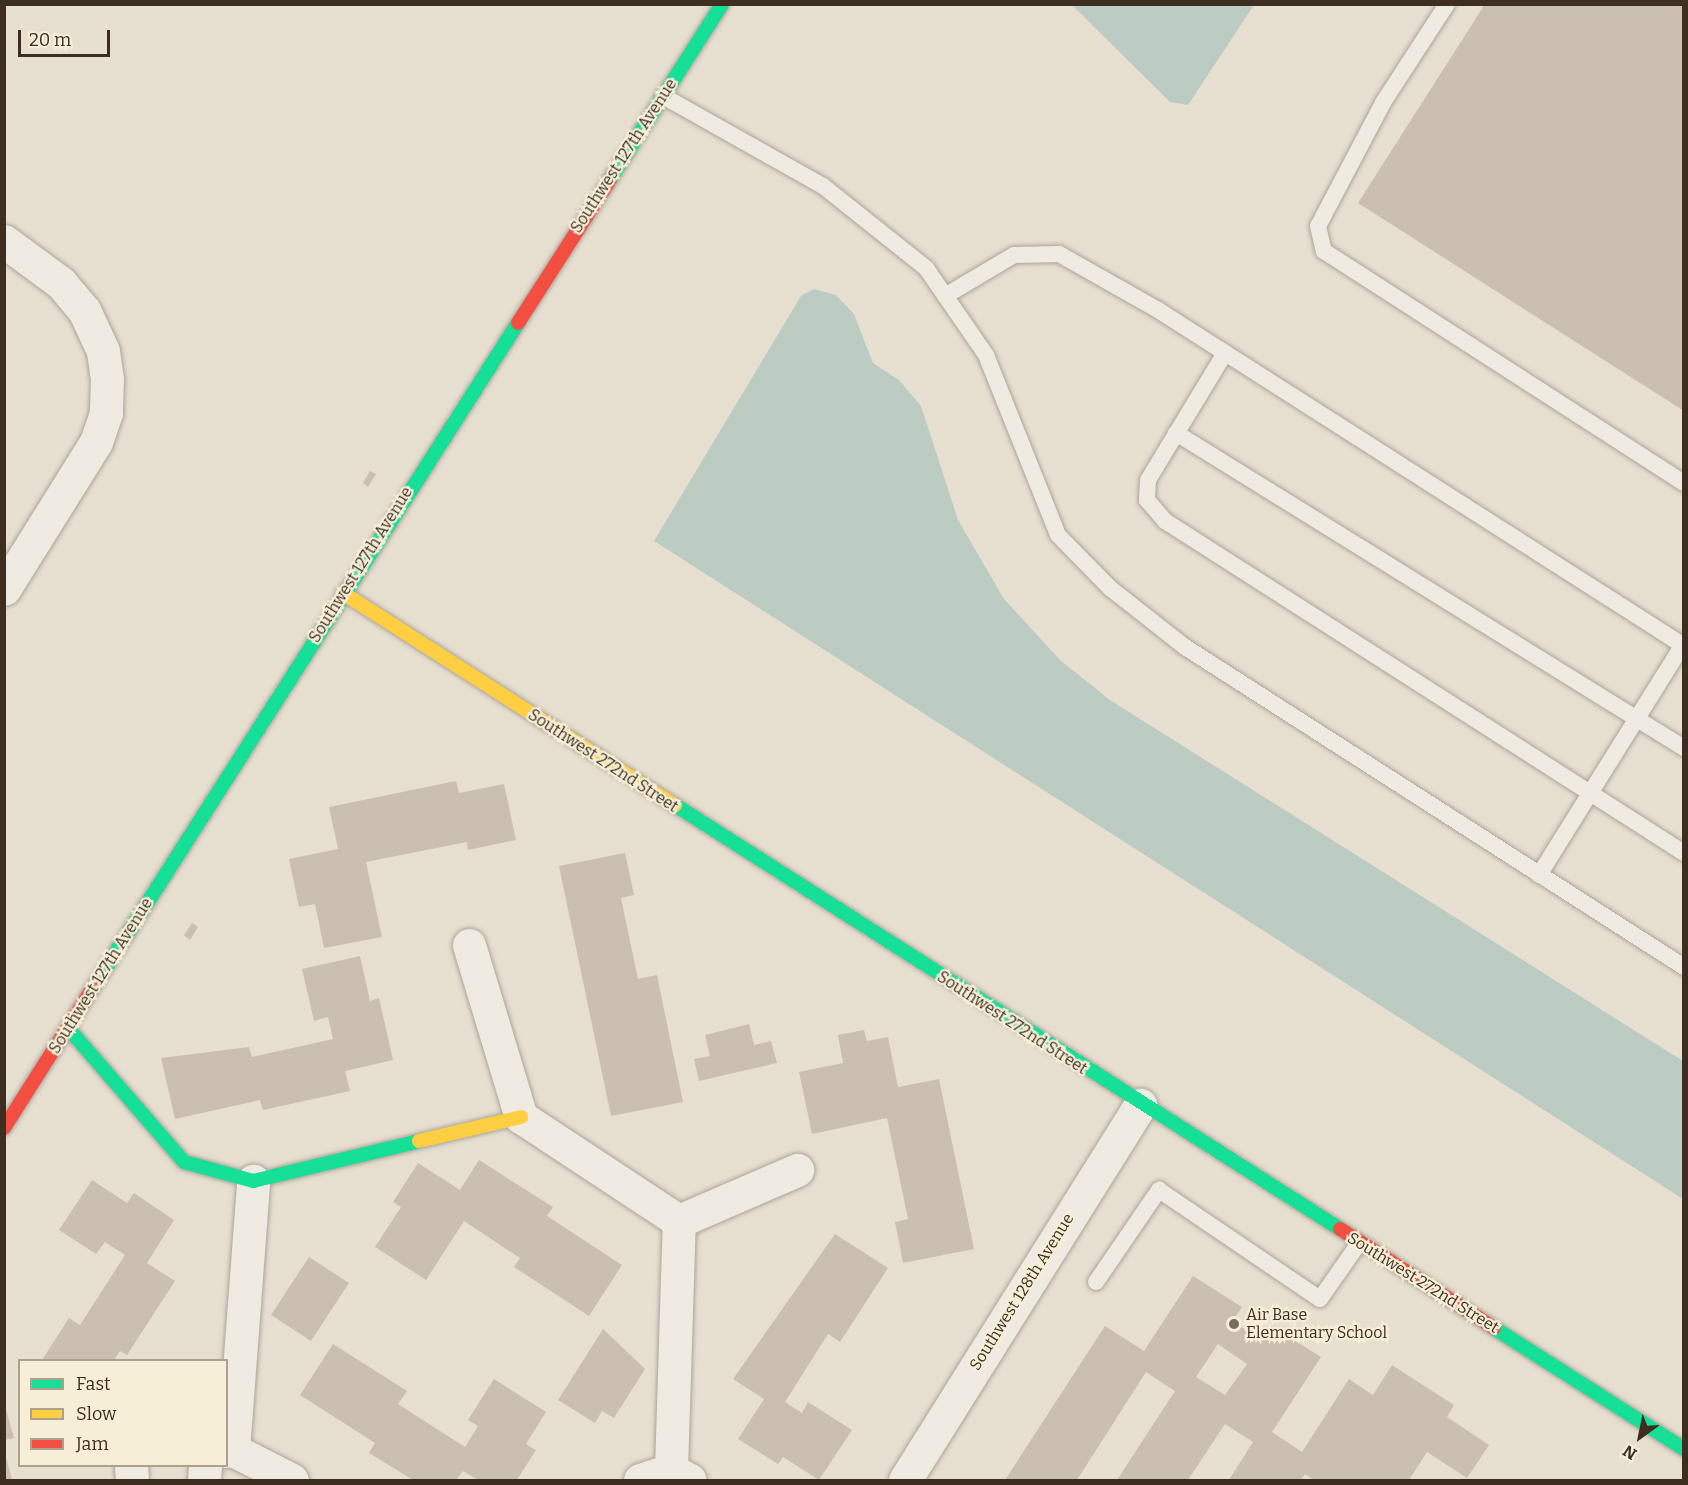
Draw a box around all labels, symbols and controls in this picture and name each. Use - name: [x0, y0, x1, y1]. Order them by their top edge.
- scale bar: [21, 18, 112, 56]
- text: 20 m: [29, 29, 71, 51]
- street label: Southwest 127th Avenue: [567, 75, 681, 237]
- street label: Southwest 127th Avenue: [305, 484, 417, 646]
- street label: Southwest 272nd Street: [524, 705, 682, 817]
- street label: Southwest 127th Avenue: [45, 895, 157, 1057]
- street label: Southwest 272nd Street: [933, 967, 1091, 1079]
- street label: Southwest 128th Avenue: [966, 1210, 1078, 1374]
- street label: Southwest 272nd Street: [1344, 1229, 1502, 1337]
- place label: Air Base Elementary School: [1246, 1305, 1387, 1343]
- marker: Air Base Elementary School: [1227, 1317, 1241, 1331]
- legend: [18, 1359, 228, 1467]
- text: Fast: [76, 1373, 111, 1395]
- text: Slow: [76, 1403, 116, 1425]
- north arrow: [1610, 1407, 1670, 1467]
- text: Jam: [76, 1433, 109, 1455]
- text: N: [1620, 1441, 1640, 1464]

